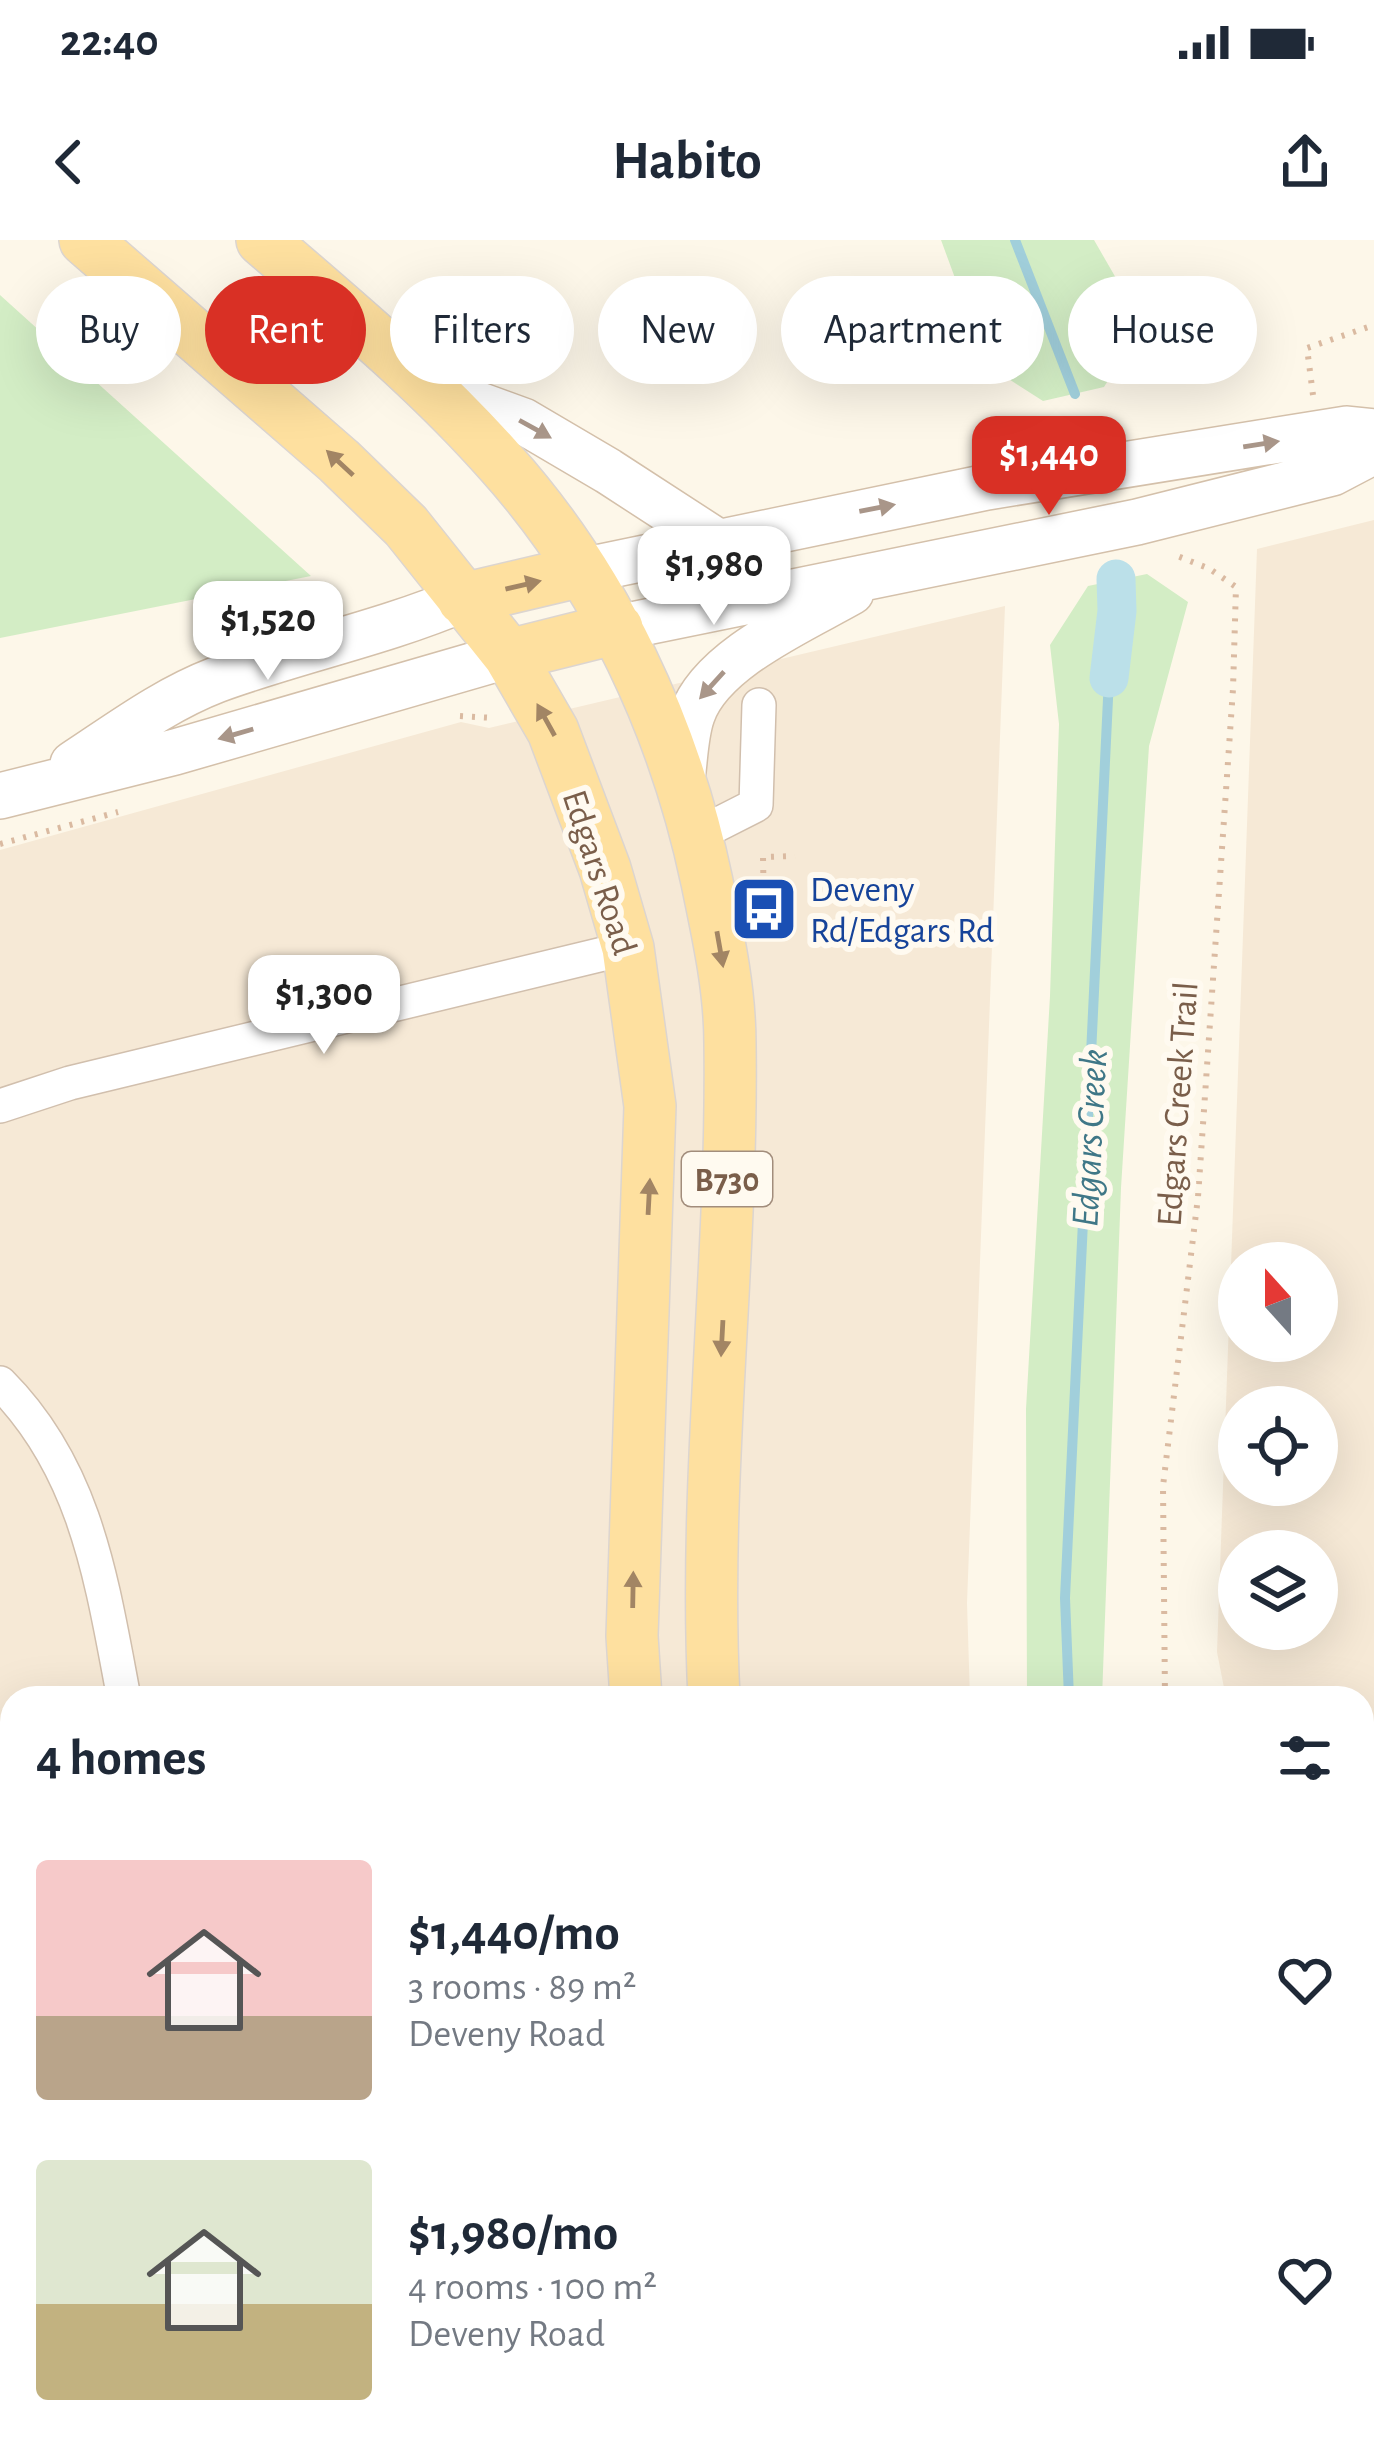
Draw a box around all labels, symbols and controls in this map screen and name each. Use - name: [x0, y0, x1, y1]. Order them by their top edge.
- text: 22:40: [60, 19, 159, 64]
- icon: back: [36, 129, 102, 195]
- icon: share: [1272, 129, 1338, 195]
- text: Habito: [612, 135, 762, 189]
- chip: Buy: [36, 276, 181, 384]
- chip: Rent: [205, 276, 366, 384]
- chip: Filters: [390, 276, 574, 384]
- chip: New: [598, 276, 757, 384]
- chip: Apartment: [781, 276, 1044, 384]
- chip: House: [1068, 276, 1257, 384]
- pin: $1,440: [951, 416, 1147, 518]
- one-way arrow: [518, 418, 553, 439]
- one-way arrow: [1243, 434, 1280, 453]
- text: $1,440: [999, 435, 1099, 474]
- one-way arrow: [326, 450, 355, 477]
- one-way arrow: [858, 498, 896, 517]
- pin: $1,980: [616, 526, 812, 628]
- text: $1,980: [665, 545, 763, 584]
- one-way arrow: [504, 575, 542, 594]
- pin: $1,520: [170, 581, 366, 683]
- text: $1,520: [220, 600, 316, 639]
- one-way arrow: [700, 670, 726, 700]
- one-way arrow: [536, 703, 557, 737]
- one-way arrow: [217, 726, 254, 745]
- street label: Edgars Road: [556, 786, 643, 959]
- place label: Deveny Rd/Edgars Rd: [810, 872, 994, 949]
- bus stop icon: Deveny Rd/Edgars Rd: [729, 874, 799, 944]
- one-way arrow: [712, 931, 730, 969]
- pin: $1,300: [226, 955, 422, 1057]
- text: $1,300: [275, 974, 373, 1013]
- street label: Edgars Creek Trail: [1151, 981, 1205, 1228]
- water label: Edgars Creek: [1066, 1048, 1115, 1228]
- road number: B730: [682, 1152, 772, 1206]
- one-way arrow: [640, 1177, 659, 1215]
- north arrow: [1218, 1242, 1338, 1362]
- map controls: [1218, 1242, 1338, 1650]
- one-way arrow: [712, 1320, 731, 1358]
- button: locate: [1218, 1386, 1338, 1506]
- button: layers: [1218, 1530, 1338, 1650]
- one-way arrow: [623, 1570, 642, 1608]
- icon: filters: [1272, 1725, 1338, 1791]
- text: 4 homes: [36, 1733, 206, 1784]
- icon: home: [132, 1908, 276, 2052]
- text: $1,440/mo: [408, 1908, 620, 1959]
- icon: heart: [1272, 1947, 1338, 2013]
- text: 3 rooms · 89 m²: [408, 1968, 636, 2007]
- text: Deveny Road: [408, 2015, 605, 2054]
- icon: home: [132, 2208, 276, 2352]
- text: $1,980/mo: [408, 2208, 618, 2259]
- icon: heart: [1272, 2247, 1338, 2313]
- text: 4 rooms · 100 m²: [408, 2268, 657, 2307]
- text: Deveny Road: [408, 2315, 605, 2354]

